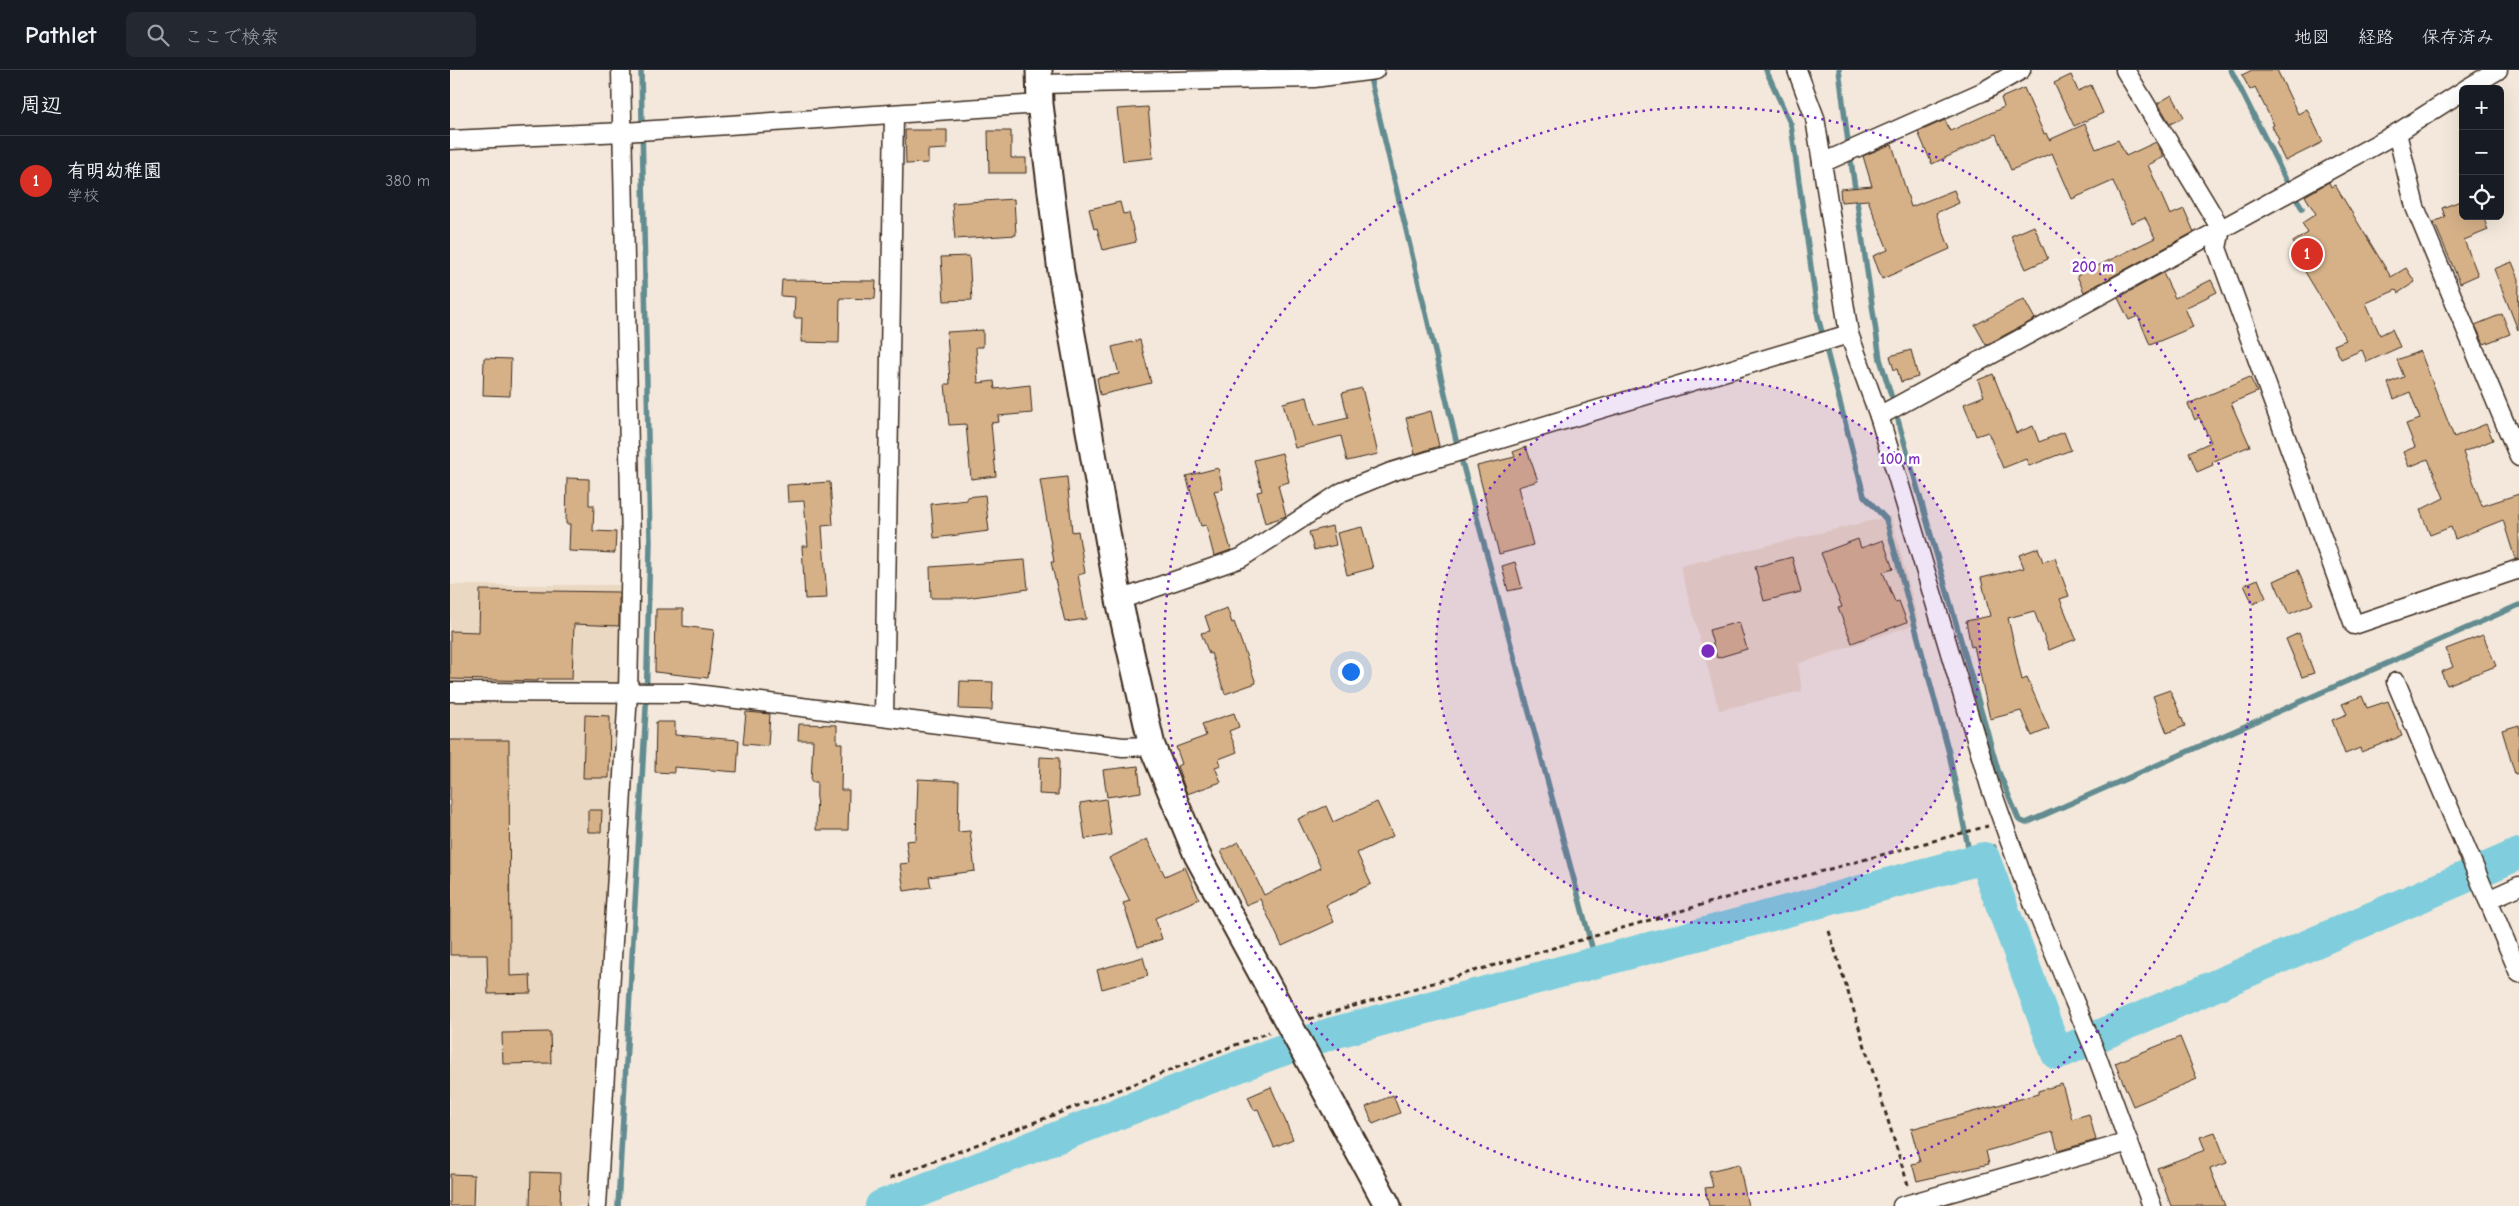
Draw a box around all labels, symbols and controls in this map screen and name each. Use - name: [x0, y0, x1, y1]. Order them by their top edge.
- search box: [126, 12, 476, 57]
- text: Pathlet: [25, 21, 96, 49]
- icon: search: [144, 21, 172, 49]
- text: ここで検索: [184, 26, 279, 48]
- text: 地図: [2294, 27, 2330, 48]
- text: 経路: [2358, 27, 2394, 48]
- text: 保存済み: [2422, 27, 2494, 48]
- map controls: [2459, 85, 2504, 220]
- button: +: [2459, 85, 2504, 130]
- text: 周辺: [20, 93, 62, 117]
- button: −: [2459, 130, 2504, 175]
- text: 有明幼稚園: [67, 160, 162, 182]
- text: 1: [33, 172, 39, 190]
- text: 380 m: [385, 172, 430, 190]
- button: locate: [2459, 175, 2504, 220]
- text: 学校: [67, 187, 99, 205]
- pin: 1: [2291, 235, 2323, 273]
- text: 200 m: [2072, 258, 2114, 276]
- text: 100 m: [1880, 450, 1920, 468]
- centre of rings: [1699, 642, 1717, 660]
- your location: [1338, 659, 1364, 685]

